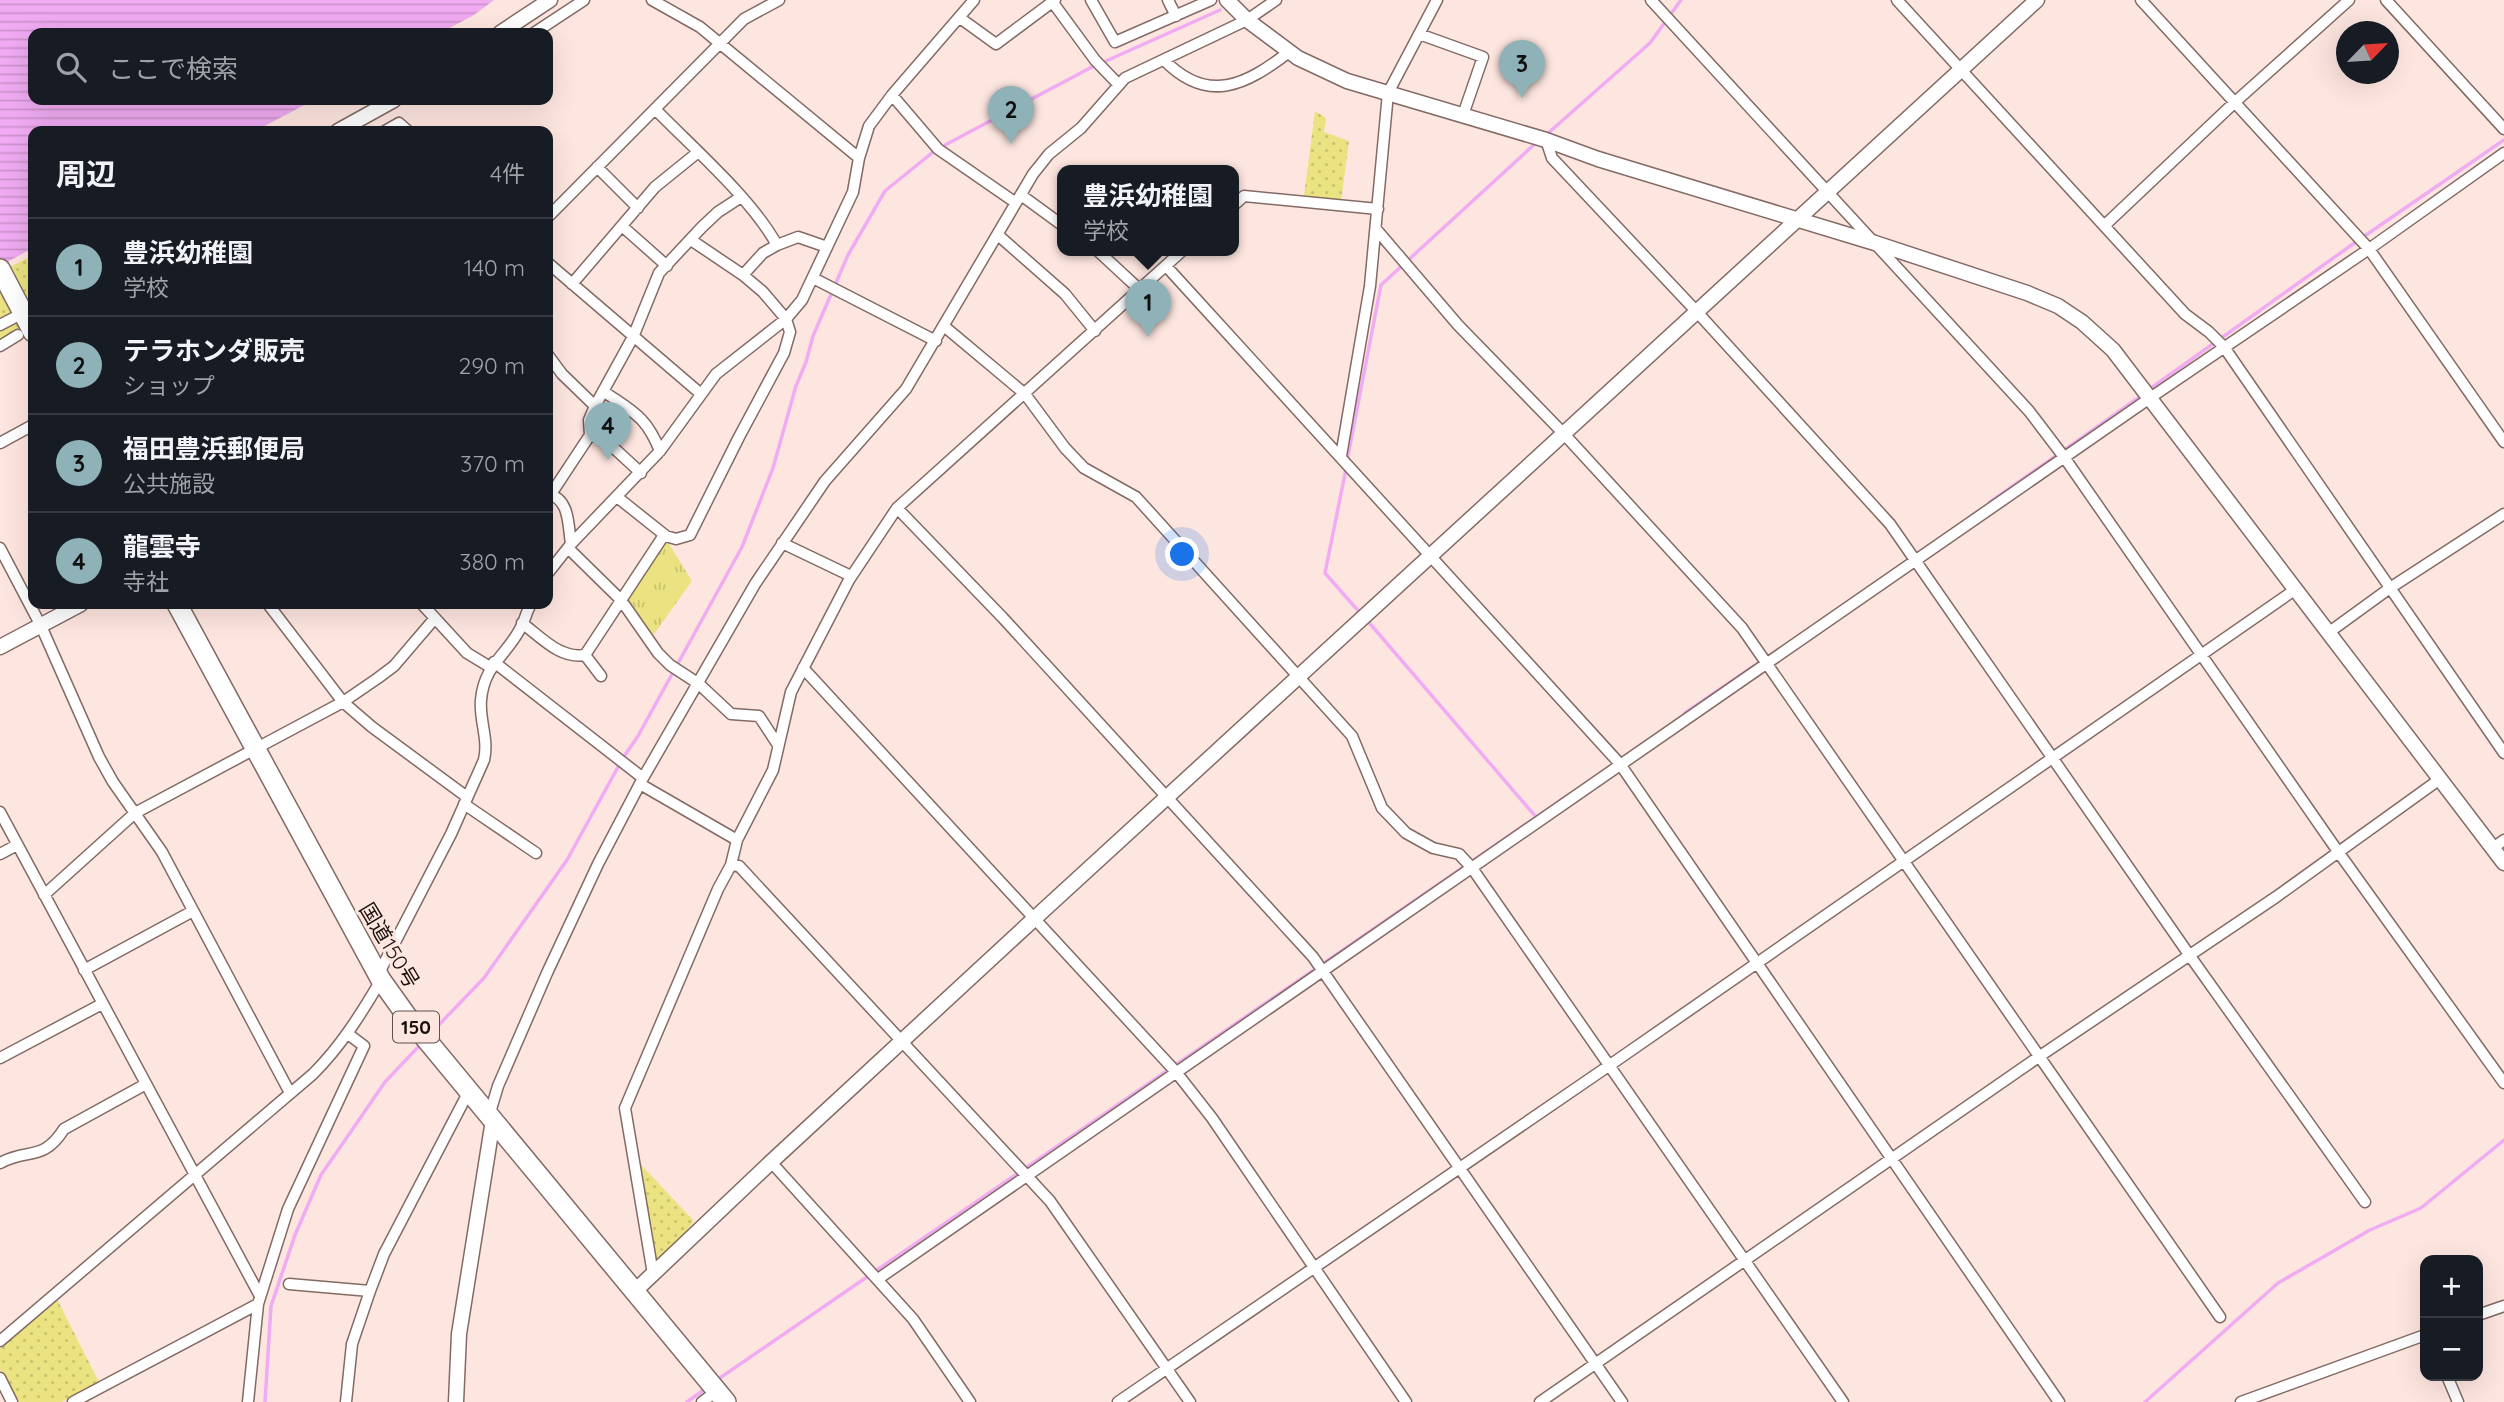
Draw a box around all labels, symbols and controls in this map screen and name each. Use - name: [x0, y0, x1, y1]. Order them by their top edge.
- north arrow: [2336, 21, 2399, 84]
- search box: [28, 28, 553, 105]
- pin: 3: [1499, 40, 1545, 98]
- icon: search: [52, 48, 90, 86]
- text: ここで検索: [108, 52, 238, 85]
- pin: 2: [988, 86, 1034, 144]
- text: 周辺: [56, 155, 116, 193]
- text: 4件: [490, 159, 525, 188]
- popup: [1057, 165, 1239, 256]
- text: 豊浜幼稚園: [1083, 179, 1213, 212]
- text: 学校: [1083, 216, 1129, 245]
- text: 豊浜幼稚園: [123, 236, 253, 269]
- text: 1: [75, 253, 83, 282]
- text: 140 m: [464, 253, 525, 282]
- text: 学校: [123, 273, 169, 302]
- pin: 1: [1125, 279, 1171, 337]
- text: テラホンダ販売: [123, 334, 305, 367]
- text: 2: [72, 351, 86, 380]
- text: 290 m: [458, 351, 525, 380]
- text: ショップ: [123, 371, 215, 400]
- pin: 4: [585, 402, 631, 460]
- text: 福田豊浜郵便局: [123, 432, 305, 465]
- text: 3: [73, 449, 85, 478]
- text: 370 m: [460, 449, 525, 478]
- text: 公共施設: [123, 469, 215, 498]
- text: 龍雲寺: [123, 530, 201, 563]
- your location: [1165, 537, 1199, 571]
- text: 4: [72, 547, 86, 576]
- text: 380 m: [460, 547, 525, 576]
- text: 寺社: [123, 567, 169, 596]
- street label: 国道150号: [354, 898, 426, 992]
- road number: 150: [393, 1012, 439, 1042]
- map controls: [2420, 1255, 2483, 1381]
- button: +: [2420, 1255, 2483, 1318]
- button: −: [2420, 1318, 2483, 1381]

